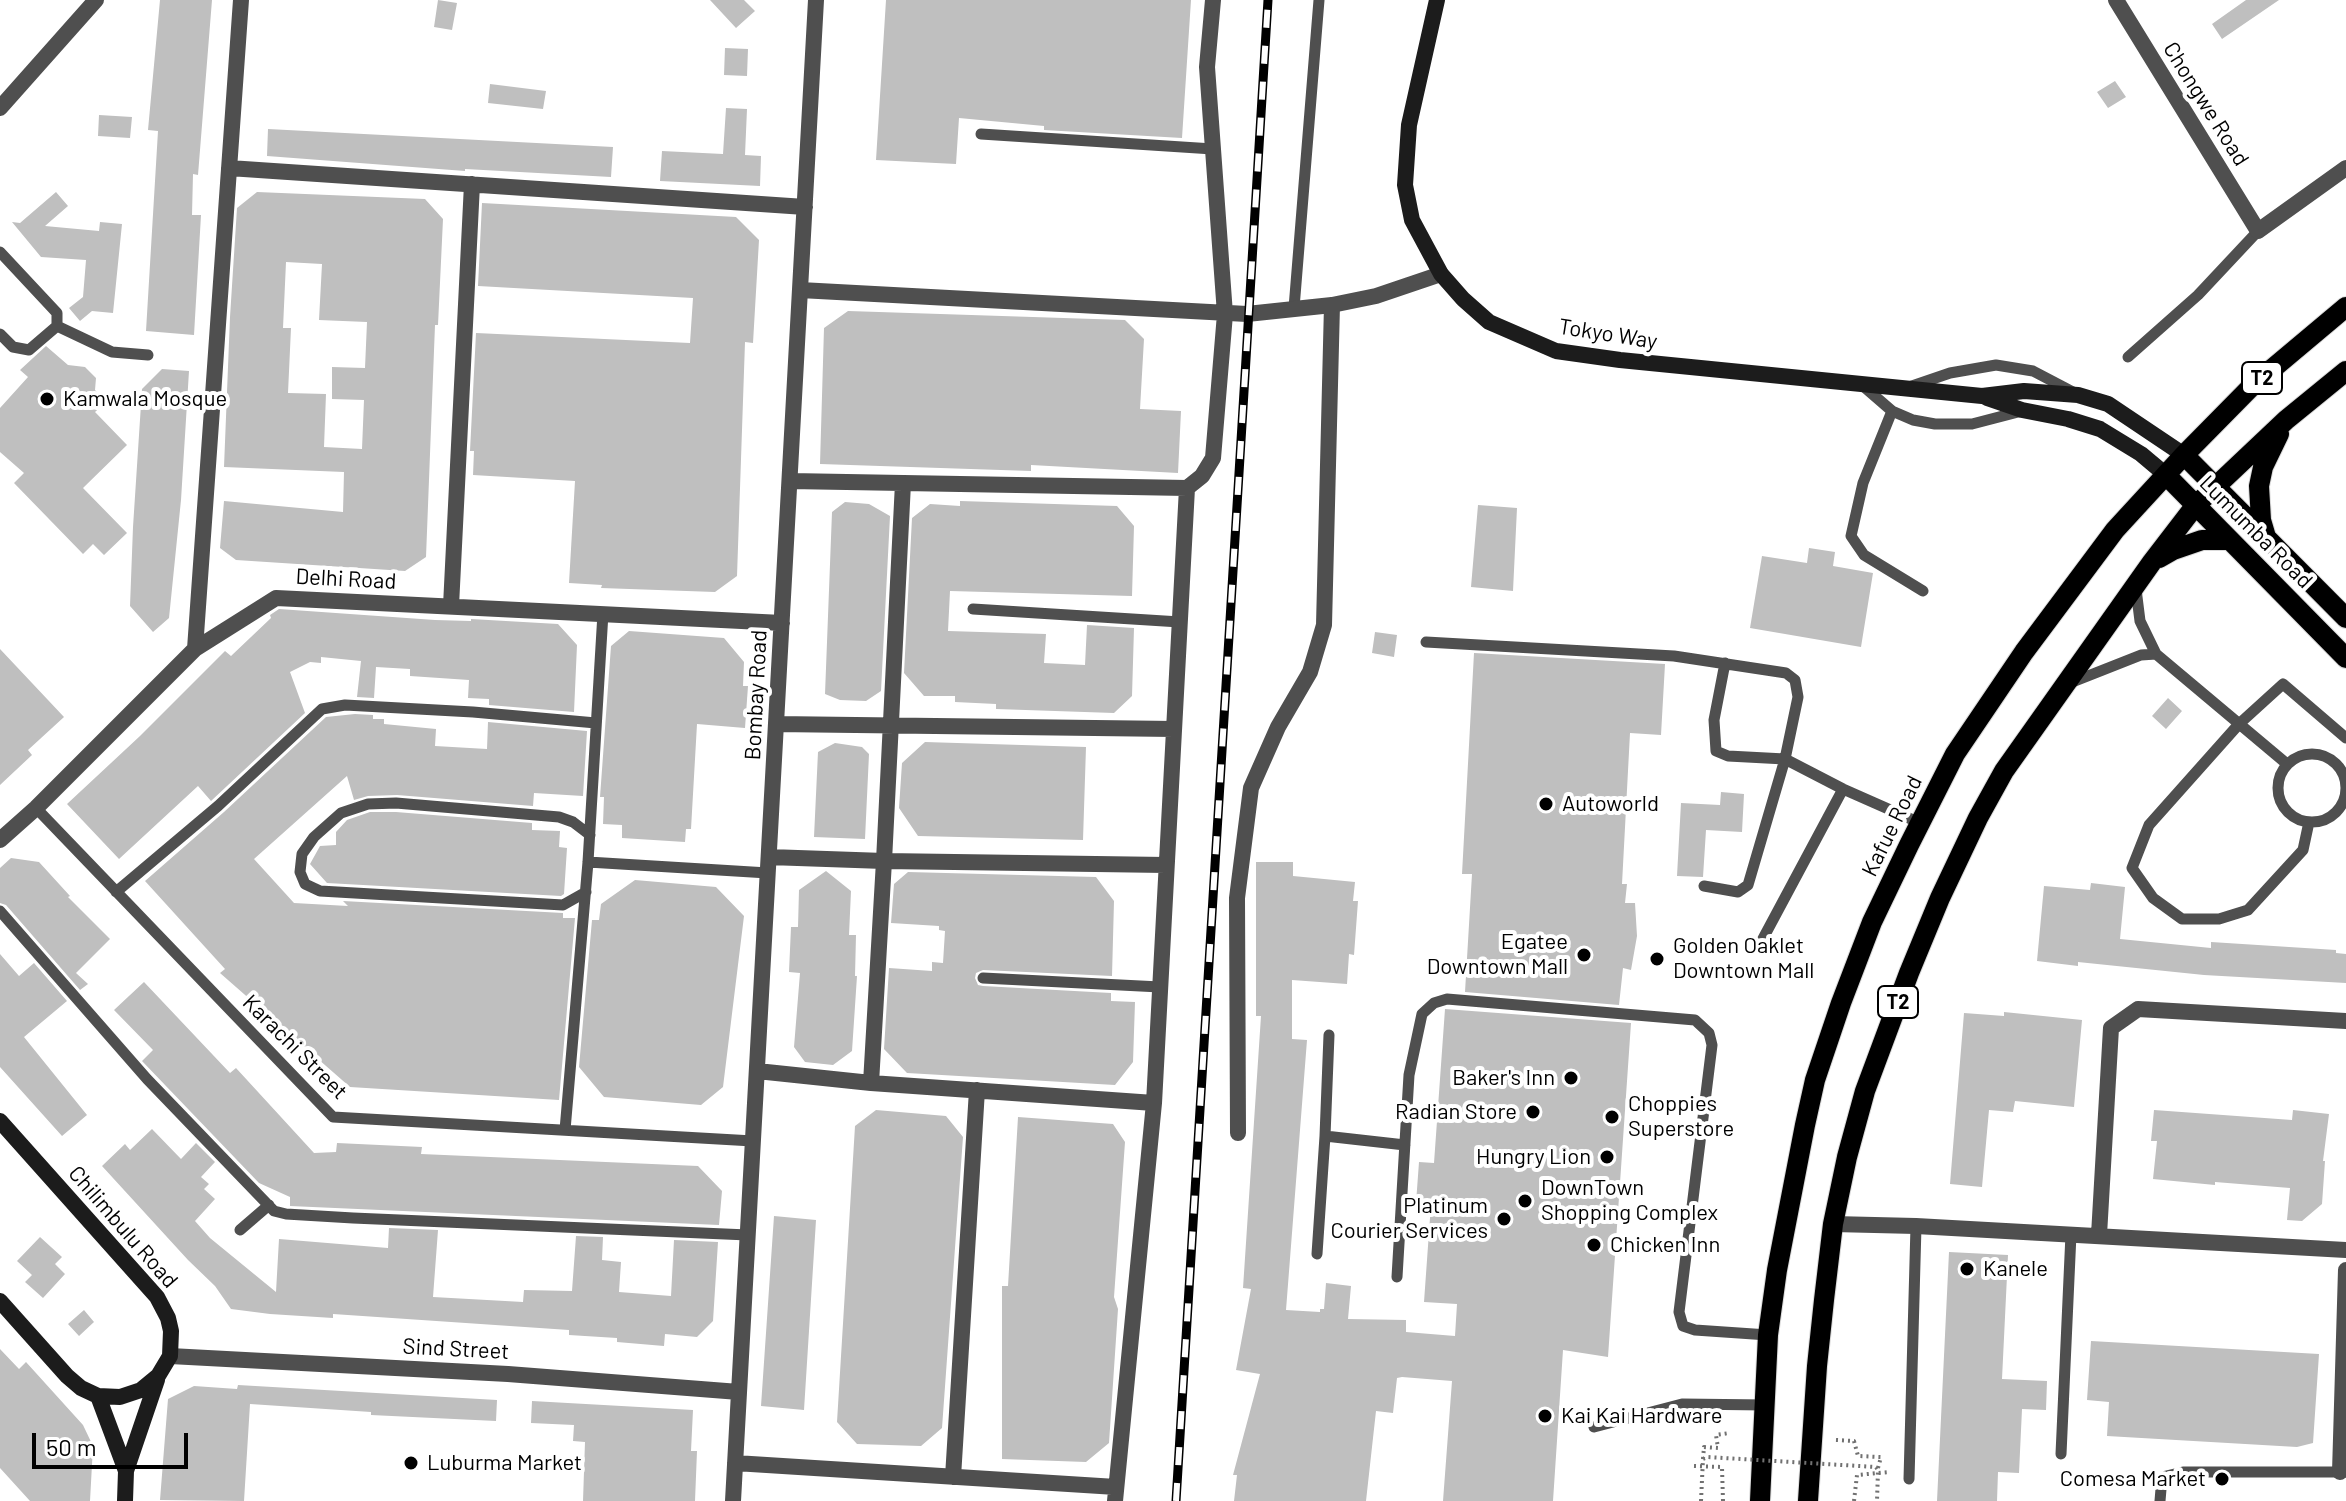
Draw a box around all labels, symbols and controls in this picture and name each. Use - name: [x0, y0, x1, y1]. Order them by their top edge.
- street label: Chongwe Road: [2157, 37, 2255, 171]
- street label: Tokyo Way: [1557, 313, 1659, 355]
- road number: T2: [2242, 362, 2282, 394]
- place label: Kamwala Mosque: [63, 386, 227, 412]
- marker: Kamwala Mosque: [38, 390, 56, 408]
- street label: Lumumba Road: [2194, 470, 2318, 594]
- street label: Delhi Road: [295, 563, 397, 595]
- street label: Bombay Road: [739, 629, 773, 761]
- street label: Kafue Road: [1856, 771, 1928, 881]
- place label: Autoworld: [1562, 791, 1659, 817]
- marker: Autoworld: [1537, 795, 1555, 813]
- place label: Egatee Downtown Mall: [1427, 929, 1568, 980]
- place label: Golden Oaklet Downtown Mall: [1673, 933, 1814, 984]
- marker: Egatee Downtown Mall: [1575, 946, 1593, 964]
- marker: Golden Oaklet Downtown Mall: [1648, 950, 1666, 968]
- road number: T2: [1878, 986, 1918, 1018]
- street label: Karachi Street: [237, 989, 353, 1105]
- place label: Baker's Inn: [1452, 1065, 1555, 1091]
- marker: Baker's Inn: [1562, 1069, 1580, 1087]
- place label: Choppies Superstore: [1628, 1091, 1734, 1142]
- place label: Radian Store: [1395, 1099, 1517, 1125]
- marker: Radian Store: [1524, 1103, 1542, 1121]
- marker: Choppies Superstore: [1603, 1108, 1621, 1126]
- place label: Hungry Lion: [1476, 1144, 1591, 1170]
- marker: Hungry Lion: [1598, 1148, 1616, 1166]
- street label: Chilimbulu Road: [63, 1160, 183, 1294]
- place label: DownTown Shopping Complex: [1541, 1175, 1718, 1226]
- marker: DownTown Shopping Complex: [1516, 1192, 1534, 1210]
- place label: Platinum Courier Services: [1330, 1193, 1488, 1244]
- marker: Platinum Courier Services: [1495, 1210, 1513, 1228]
- place label: Chicken Inn: [1610, 1232, 1720, 1258]
- marker: Chicken Inn: [1585, 1236, 1603, 1254]
- place label: Kanele: [1983, 1256, 2048, 1282]
- marker: Kanele: [1958, 1260, 1976, 1278]
- street label: Sind Street: [402, 1333, 510, 1365]
- place label: Kai Kai Hardware: [1561, 1403, 1722, 1429]
- marker: Kai Kai Hardware: [1536, 1407, 1554, 1425]
- scale bar: [36, 1417, 192, 1467]
- text: 50 m: [46, 1432, 97, 1461]
- place label: Luburma Market: [427, 1450, 582, 1476]
- marker: Luburma Market: [402, 1454, 420, 1472]
- place label: Comesa Market: [2060, 1466, 2206, 1492]
- marker: Comesa Market: [2213, 1470, 2231, 1488]

